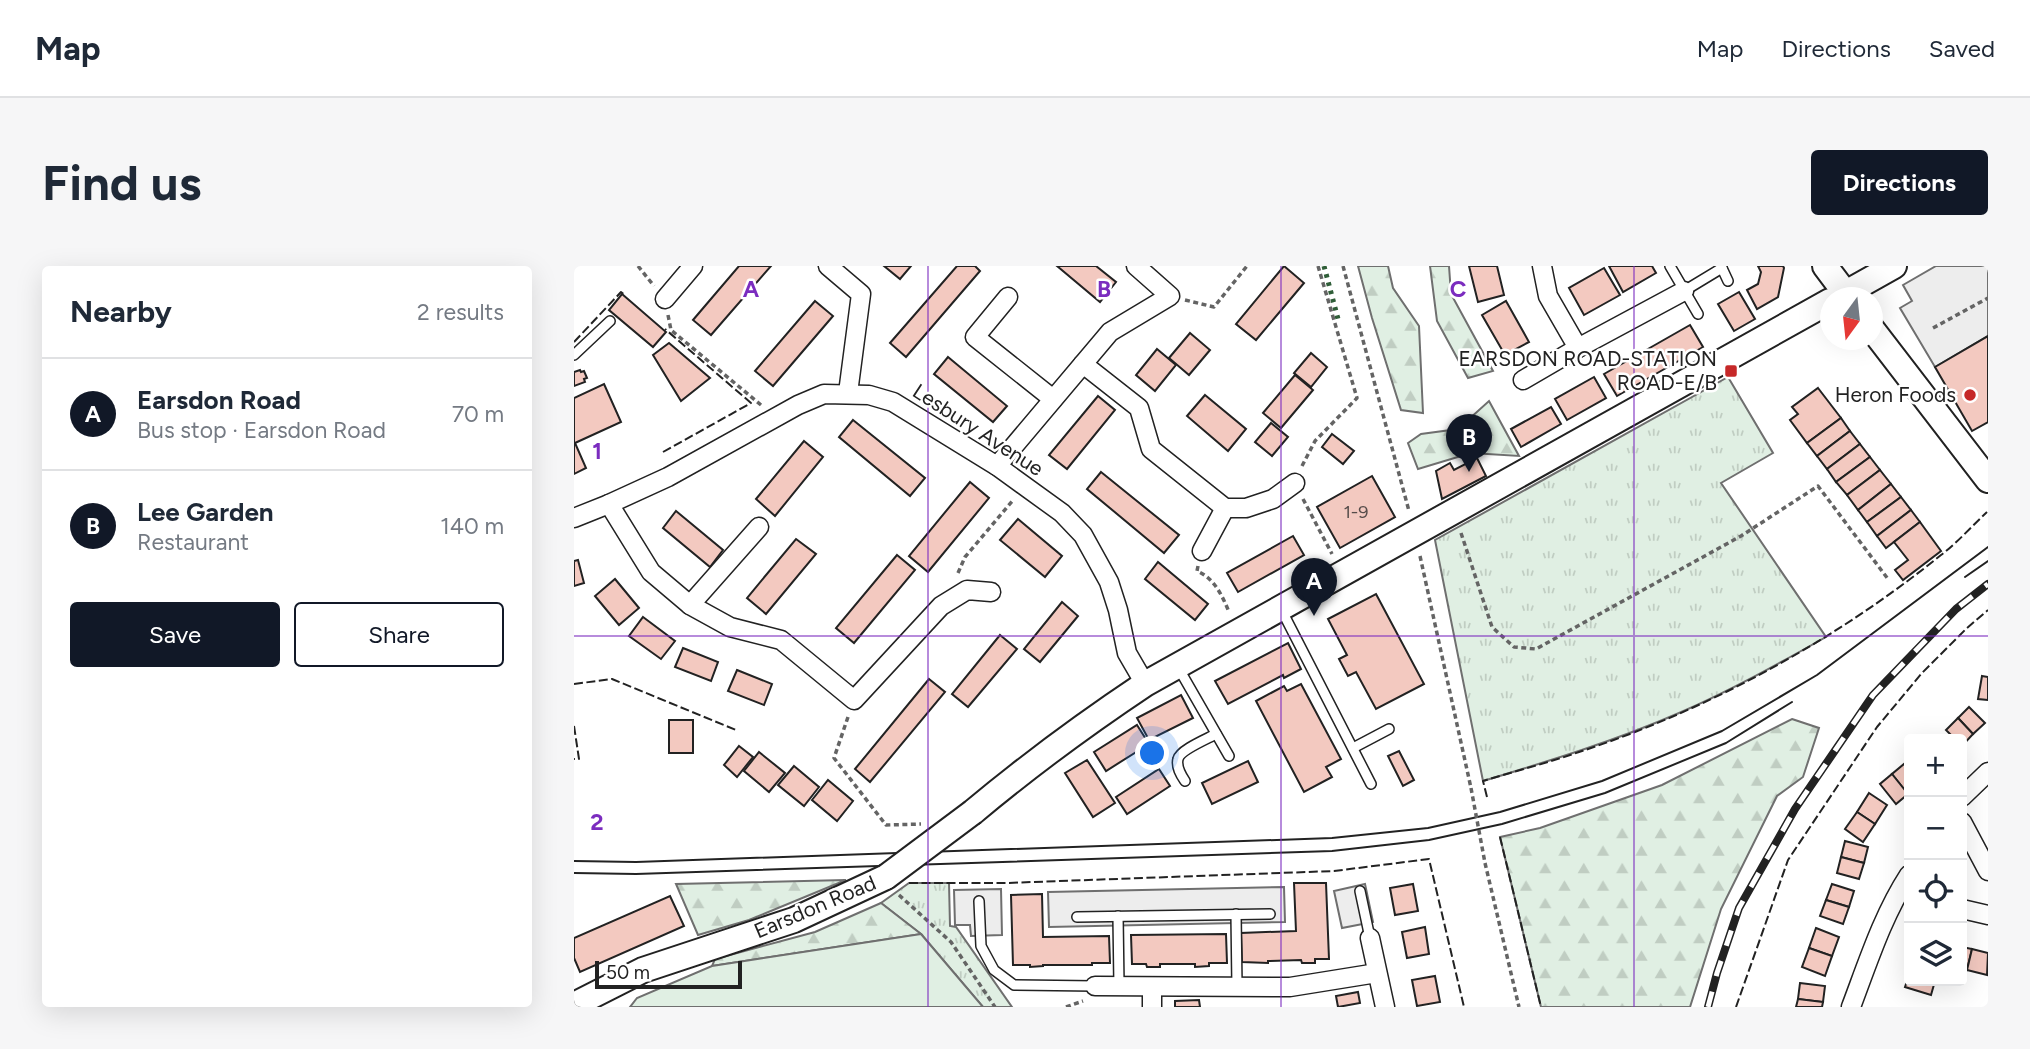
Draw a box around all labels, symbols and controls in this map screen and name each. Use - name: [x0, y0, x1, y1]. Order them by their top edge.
- text: Map: [35, 29, 101, 68]
- text: Map: [1697, 34, 1743, 63]
- text: Directions: [1781, 34, 1891, 63]
- text: Saved: [1929, 34, 1995, 63]
- button: Directions: [1811, 150, 1988, 215]
- text: Find us: [42, 153, 201, 212]
- text: A: [743, 275, 760, 303]
- text: B: [1097, 275, 1111, 303]
- text: C: [1450, 275, 1467, 303]
- north arrow: [1820, 287, 1883, 350]
- text: Nearby: [70, 293, 172, 330]
- text: 2 results: [417, 298, 504, 326]
- place label: EARSDON ROAD-STATION ROAD-E/B: [1458, 346, 1717, 395]
- marker: EARSDON ROAD-STATION ROAD-E/B: [1723, 363, 1739, 379]
- street label: Lesbury Avenue: [908, 378, 1048, 481]
- place label: Heron Foods: [1835, 382, 1956, 407]
- text: Earsdon Road: [137, 384, 301, 416]
- marker: Heron Foods: [1962, 387, 1978, 403]
- text: A: [85, 400, 101, 428]
- text: 70 m: [452, 400, 504, 428]
- pin: B: [1446, 414, 1492, 472]
- text: Bus stop · Earsdon Road: [137, 416, 386, 444]
- text: 1: [592, 437, 602, 465]
- text: Lee Garden: [137, 496, 274, 528]
- house number: 1-9: [1343, 501, 1369, 523]
- text: B: [86, 512, 100, 540]
- text: 140 m: [440, 512, 504, 540]
- text: Restaurant: [137, 528, 249, 556]
- pin: A: [1291, 558, 1337, 616]
- button: Save: [70, 602, 280, 667]
- button: Share: [294, 602, 504, 667]
- map controls: [1904, 734, 1967, 986]
- button: +: [1904, 734, 1967, 797]
- your location: [1135, 736, 1169, 770]
- button: −: [1904, 797, 1967, 860]
- text: 2: [590, 808, 604, 836]
- button: locate: [1904, 860, 1967, 923]
- street label: Earsdon Road: [750, 870, 879, 943]
- button: layers: [1904, 923, 1967, 986]
- scale bar: [595, 958, 742, 990]
- text: 50 m: [606, 961, 650, 984]

